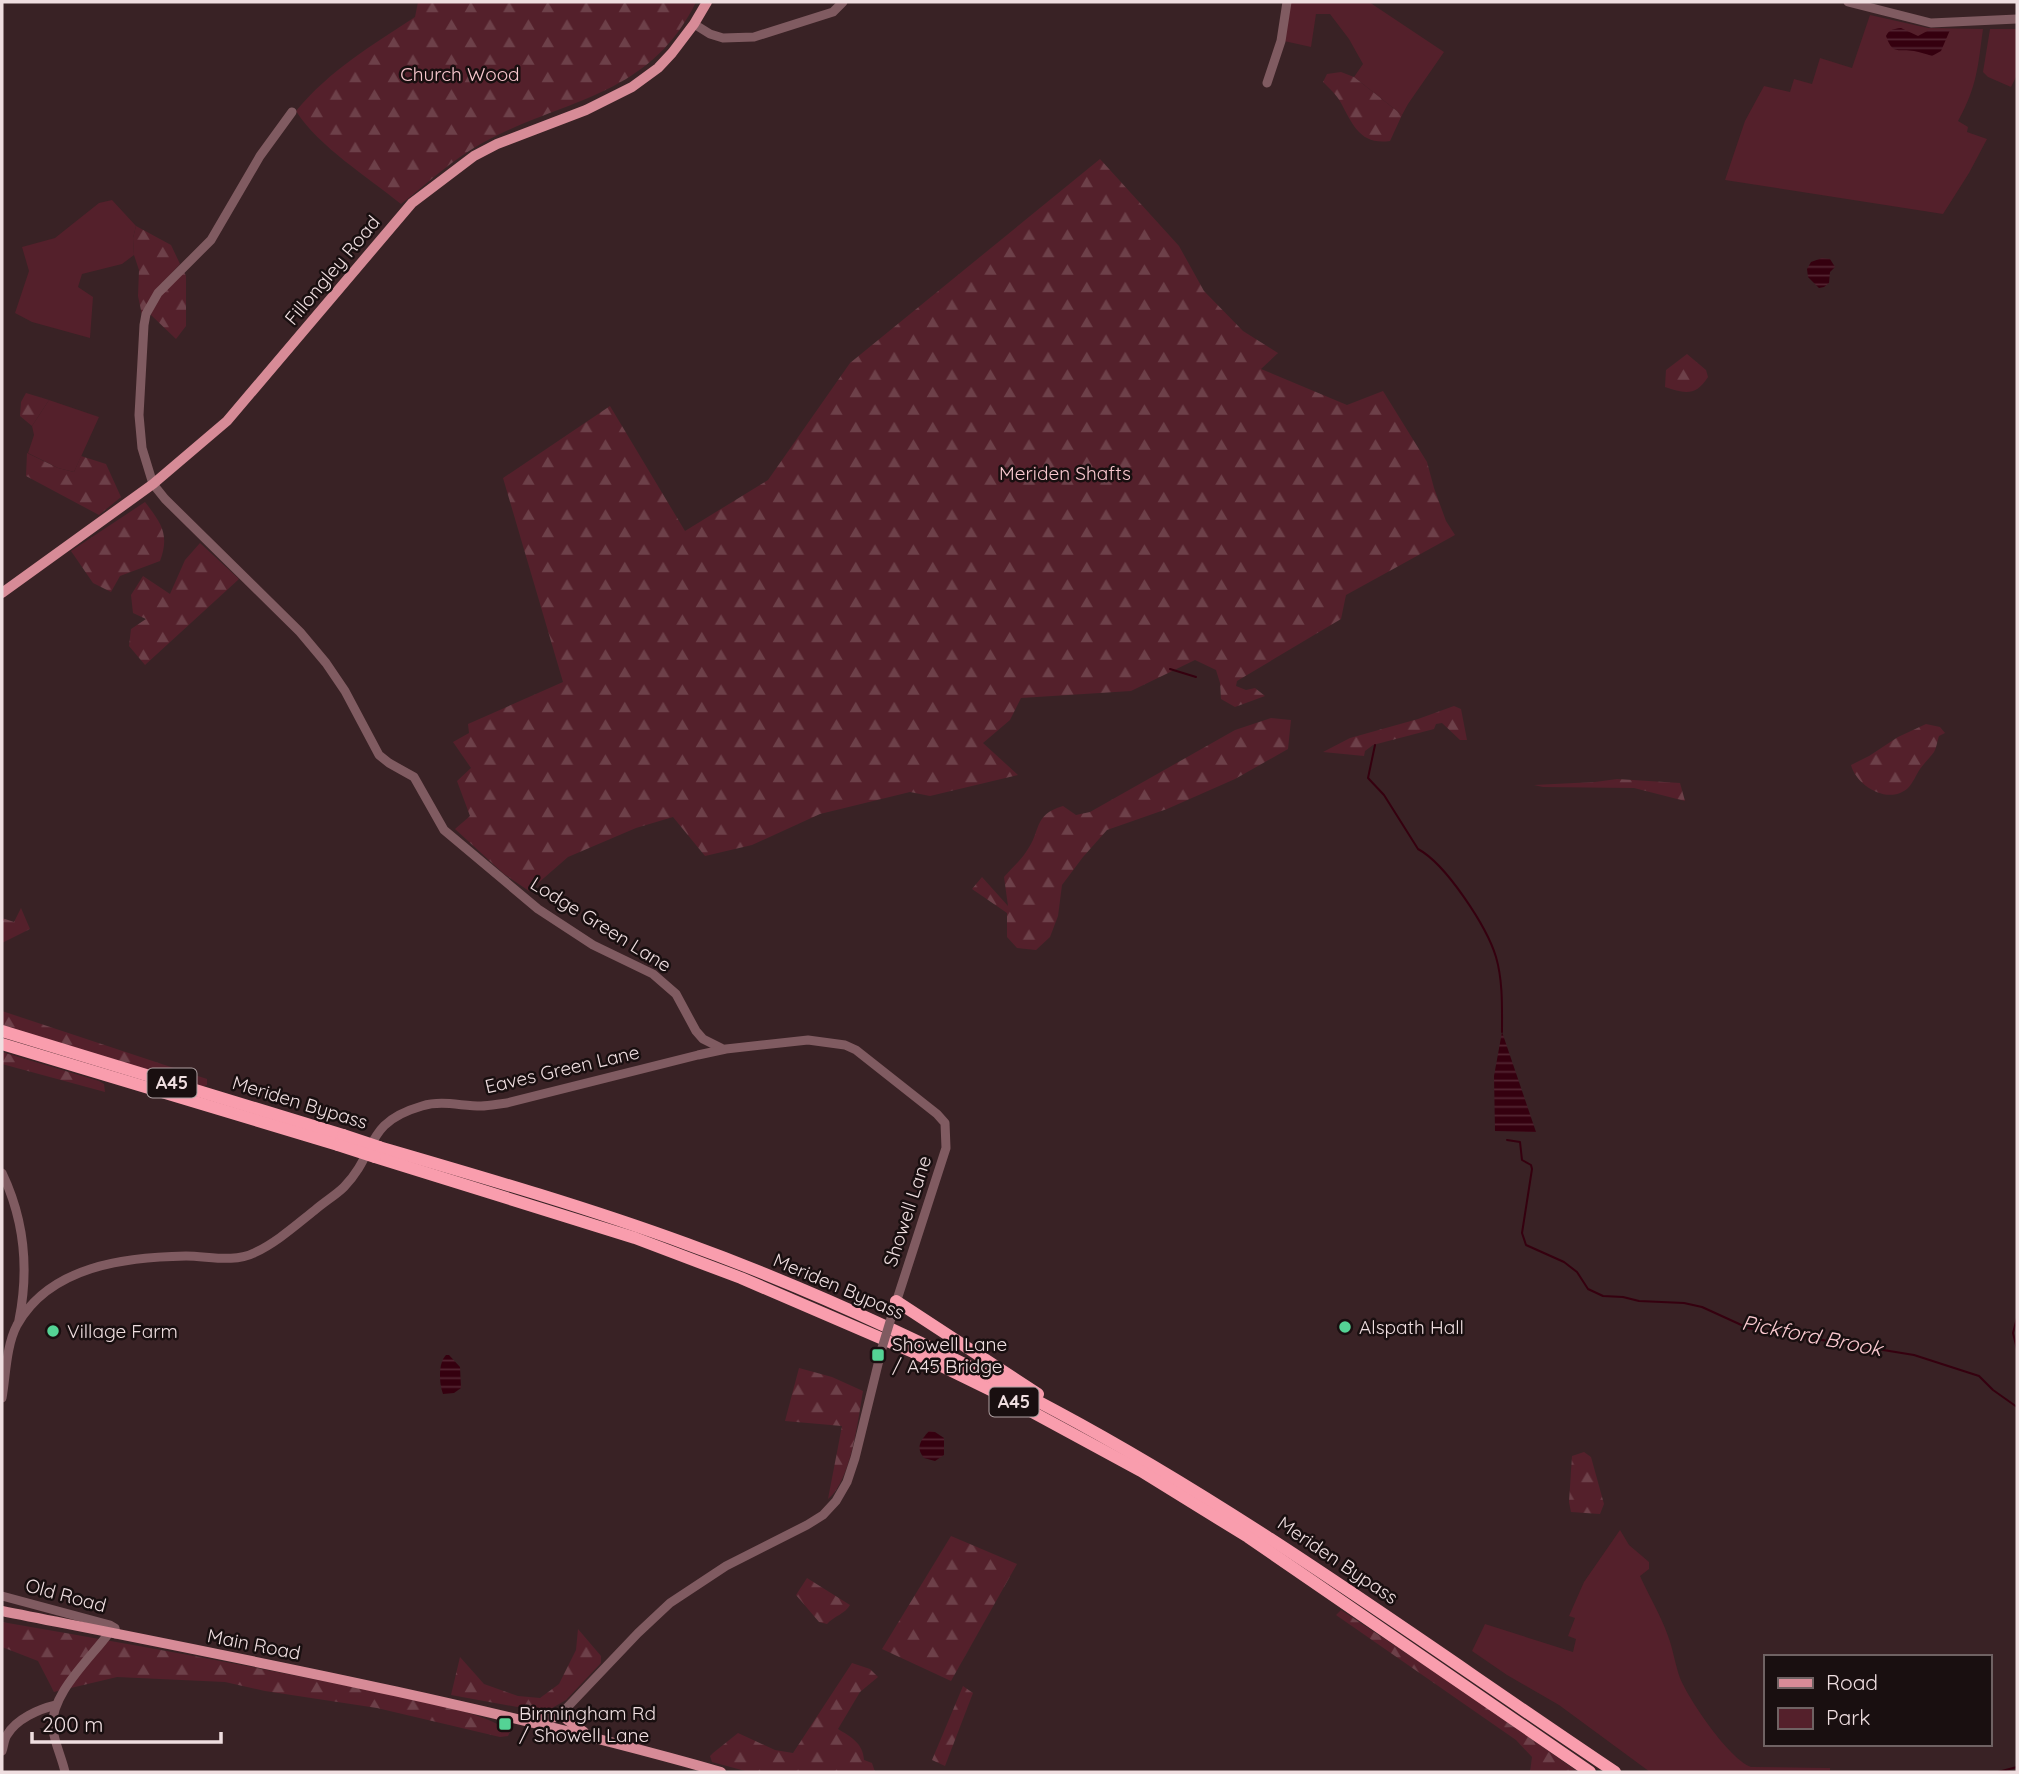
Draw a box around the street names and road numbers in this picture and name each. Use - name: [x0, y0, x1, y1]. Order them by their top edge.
- street label: Fillongley Road: [279, 210, 385, 330]
- street label: Lodge Green Lane: [526, 871, 676, 977]
- street label: Eaves Green Lane: [482, 1040, 642, 1098]
- road number: A45: [148, 1068, 196, 1098]
- street label: Meriden Bypass: [229, 1070, 371, 1134]
- street label: Showell Lane: [878, 1152, 936, 1270]
- street label: Meriden Bypass: [770, 1248, 908, 1324]
- road number: A45: [990, 1387, 1038, 1416]
- street label: Meriden Bypass: [1273, 1511, 1403, 1609]
- street label: Old Road: [23, 1573, 109, 1617]
- street label: Main Road: [205, 1623, 303, 1665]

